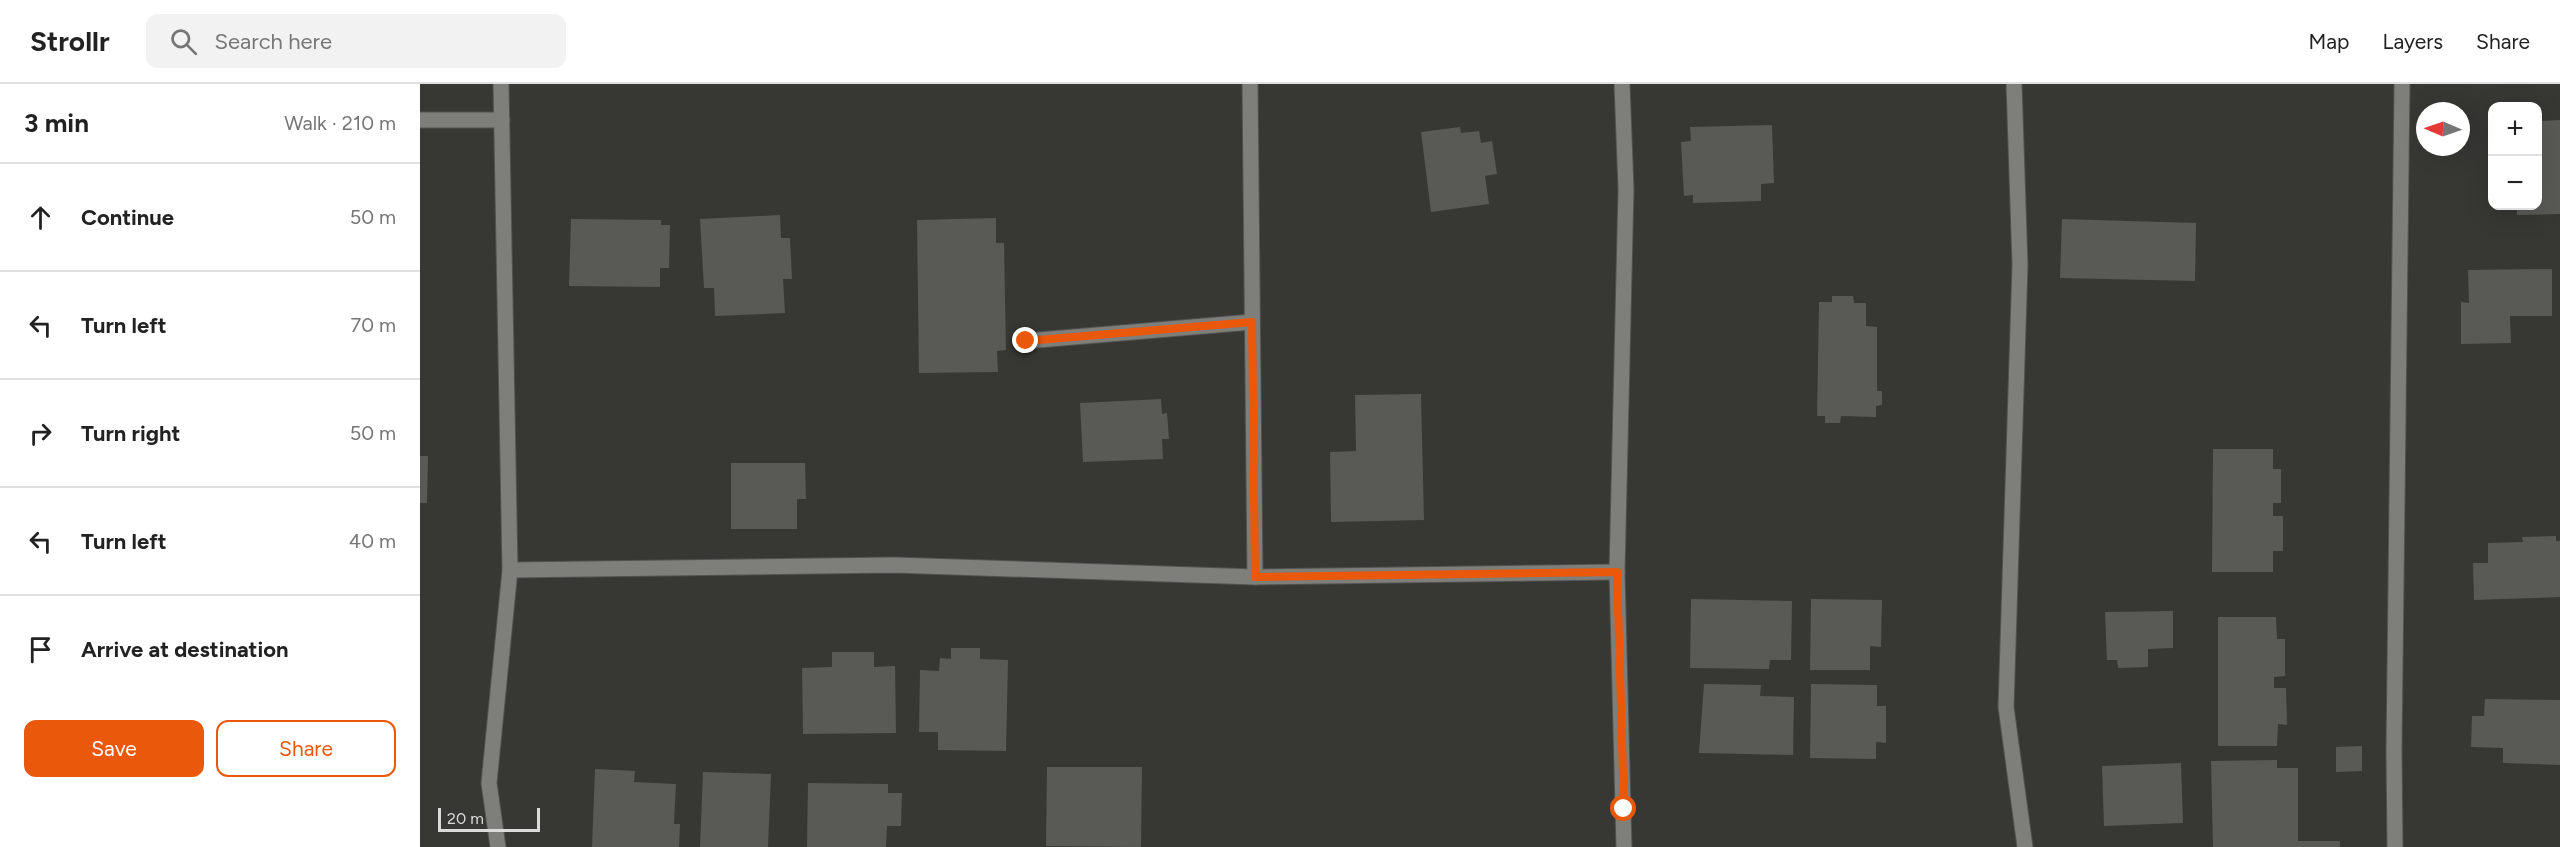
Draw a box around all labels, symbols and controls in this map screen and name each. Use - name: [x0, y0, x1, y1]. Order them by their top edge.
- search box: [146, 14, 566, 68]
- text: Strollr: [30, 24, 110, 58]
- icon: search: [167, 25, 200, 58]
- text: Search here: [215, 28, 332, 55]
- text: Map: [2309, 29, 2349, 54]
- text: Layers: [2382, 29, 2443, 54]
- text: Share: [2476, 29, 2530, 54]
- north arrow: [2416, 102, 2470, 156]
- map controls: [2488, 102, 2542, 210]
- button: +: [2488, 102, 2542, 156]
- text: 3 min: [24, 107, 89, 139]
- text: Walk · 210 m: [284, 111, 396, 135]
- button: −: [2488, 156, 2542, 210]
- icon: ahead: [24, 201, 57, 234]
- text: Continue: [81, 204, 174, 231]
- text: 50 m: [350, 205, 396, 229]
- icon: left: [24, 309, 57, 342]
- text: Turn left: [81, 312, 167, 339]
- text: 70 m: [350, 313, 396, 337]
- route end: [1012, 327, 1038, 353]
- icon: right: [24, 417, 57, 450]
- text: Turn right: [81, 420, 180, 447]
- text: 50 m: [350, 421, 396, 445]
- icon: left: [24, 525, 57, 558]
- text: Turn left: [81, 528, 167, 555]
- text: 40 m: [349, 529, 396, 553]
- icon: arrive: [24, 633, 57, 666]
- text: Arrive at destination: [81, 636, 289, 663]
- button: Save: [24, 720, 204, 777]
- button: Share: [216, 720, 396, 777]
- route start: [1610, 795, 1636, 821]
- scale bar: [438, 805, 540, 832]
- text: 20 m: [447, 809, 484, 828]

